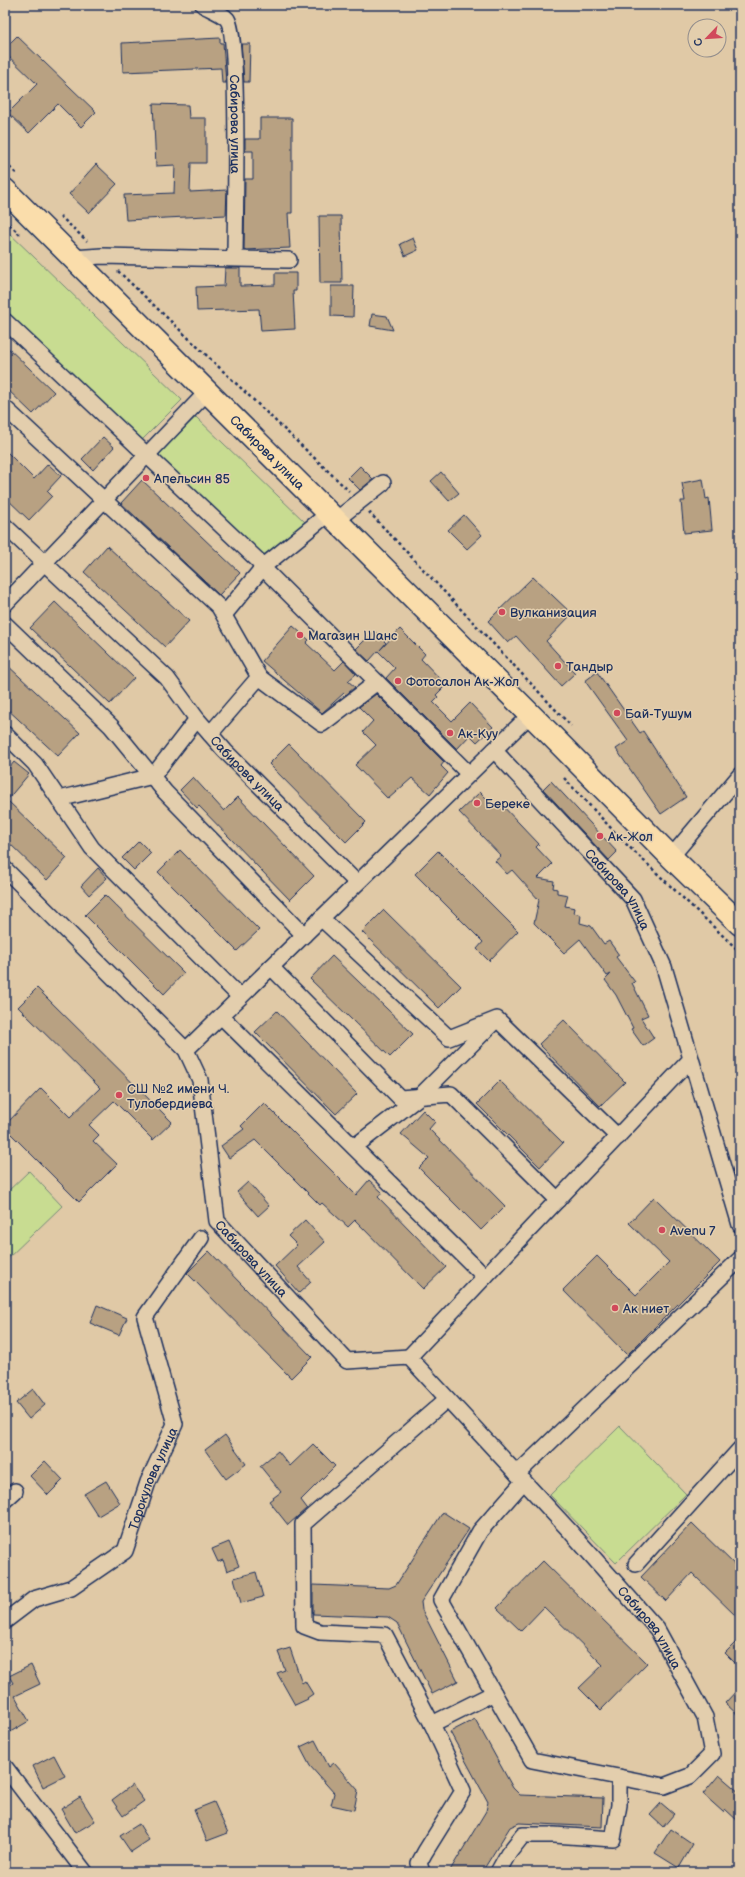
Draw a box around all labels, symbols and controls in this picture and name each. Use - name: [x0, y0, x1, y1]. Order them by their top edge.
- north arrow: [687, 18, 727, 58]
- text: С: [691, 35, 706, 48]
- street label: Сабирова улица: [226, 74, 243, 174]
- street label: Сабирова улица: [226, 412, 308, 494]
- place label: Апельсин 85: [153, 471, 230, 487]
- marker: Апельсин 85: [141, 473, 151, 483]
- place label: Вулканизация: [510, 605, 597, 621]
- marker: Вулканизация: [497, 607, 507, 617]
- place label: Магазин Шанс: [308, 628, 398, 644]
- marker: Магазин Шанс: [295, 630, 305, 640]
- place label: Тандыр: [566, 659, 614, 675]
- marker: Тандыр: [553, 661, 563, 671]
- place label: Фотосалон Ак-Жол: [406, 674, 519, 690]
- marker: Фотосалон Ак-Жол: [393, 676, 403, 686]
- place label: Бай-Тушум: [625, 706, 692, 722]
- marker: Бай-Тушум: [612, 708, 622, 718]
- place label: Ак-Куу: [457, 726, 498, 742]
- marker: Ак-Куу: [445, 728, 455, 738]
- street label: Сабирова улица: [206, 733, 287, 815]
- place label: Береке: [485, 796, 530, 812]
- marker: Береке: [472, 798, 482, 808]
- place label: Ак-Жол: [607, 829, 653, 845]
- marker: Ак-Жол: [595, 831, 605, 841]
- street label: Сабирова улица: [581, 846, 653, 933]
- place label: СШ №2 имени Ч. Тулобердиева: [127, 1081, 230, 1112]
- marker: СШ №2 имени Ч. Тулобердиева: [114, 1090, 124, 1100]
- street label: Сабирова улица: [211, 1217, 291, 1301]
- place label: Avenu 7: [670, 1223, 716, 1239]
- marker: Avenu 7: [657, 1225, 667, 1235]
- place label: Ак ниет: [622, 1301, 669, 1317]
- marker: Ак ниет: [610, 1303, 620, 1313]
- street label: Торокулова улица: [126, 1425, 181, 1532]
- street label: Сабирова улица: [614, 1583, 684, 1672]

